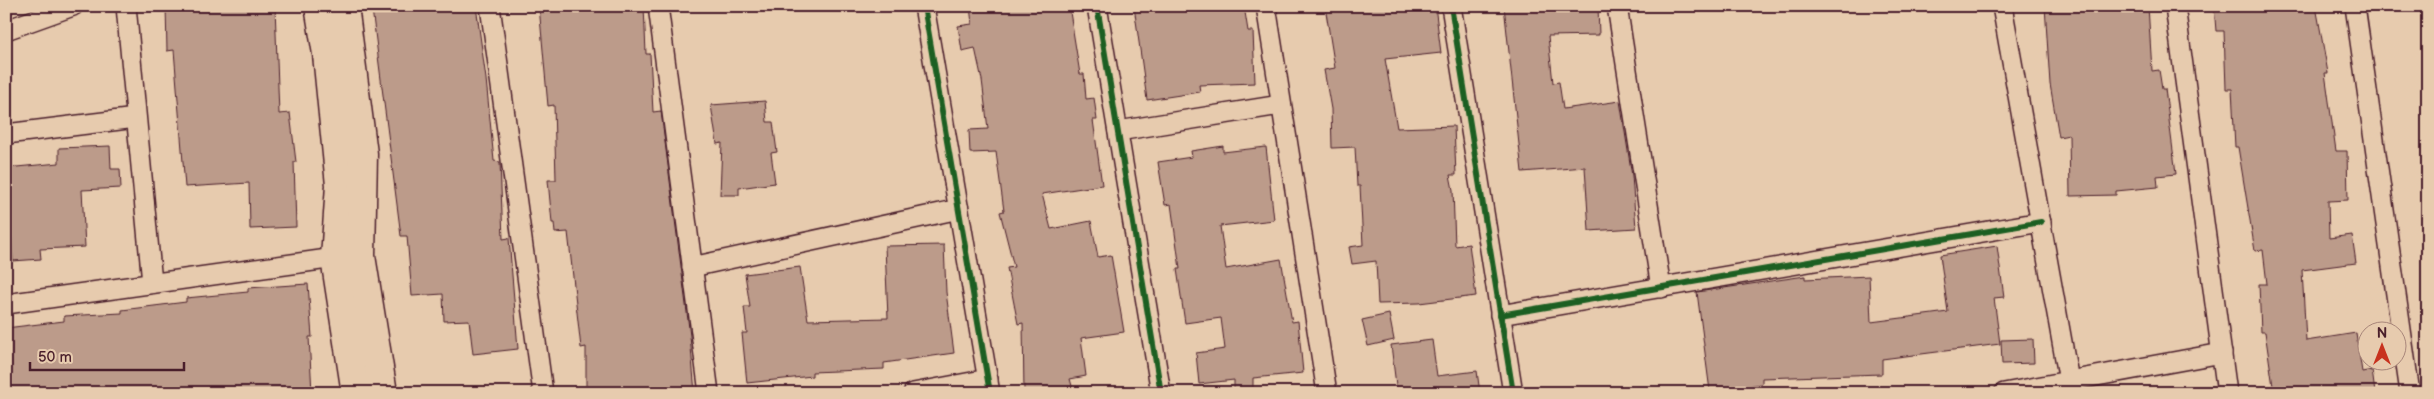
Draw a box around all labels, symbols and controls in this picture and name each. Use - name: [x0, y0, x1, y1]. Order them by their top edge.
- north arrow: [2356, 322, 2406, 372]
- text: N: [2377, 325, 2387, 342]
- scale bar: [30, 339, 184, 371]
- text: 50 m: [38, 348, 72, 367]

